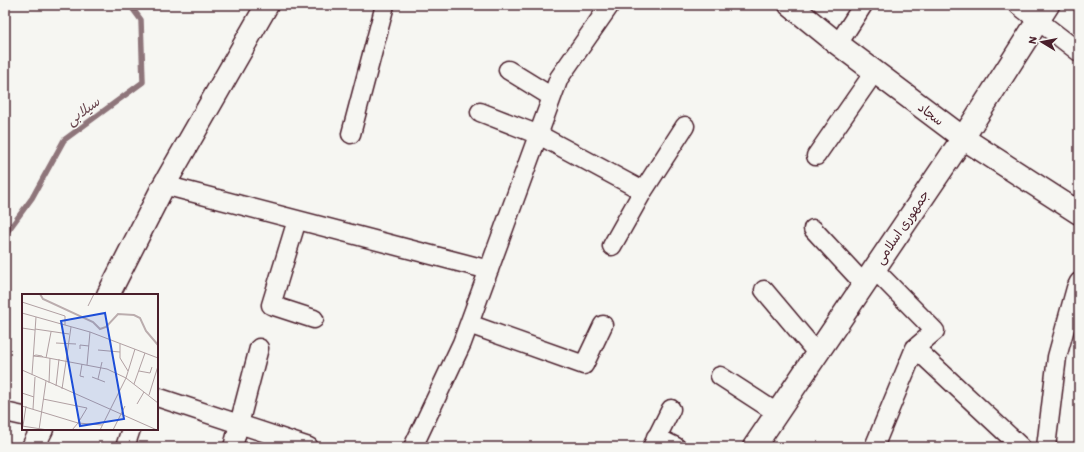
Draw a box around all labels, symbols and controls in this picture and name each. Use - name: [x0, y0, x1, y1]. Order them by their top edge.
- north arrow: [1022, 22, 1062, 62]
- text: N: [1026, 36, 1040, 45]
- water label: سیلابی: [63, 93, 104, 130]
- street label: سجاد: [915, 99, 947, 129]
- street label: جمهوری اسلامی: [872, 187, 934, 268]
- inset map: [22, 294, 158, 430]

